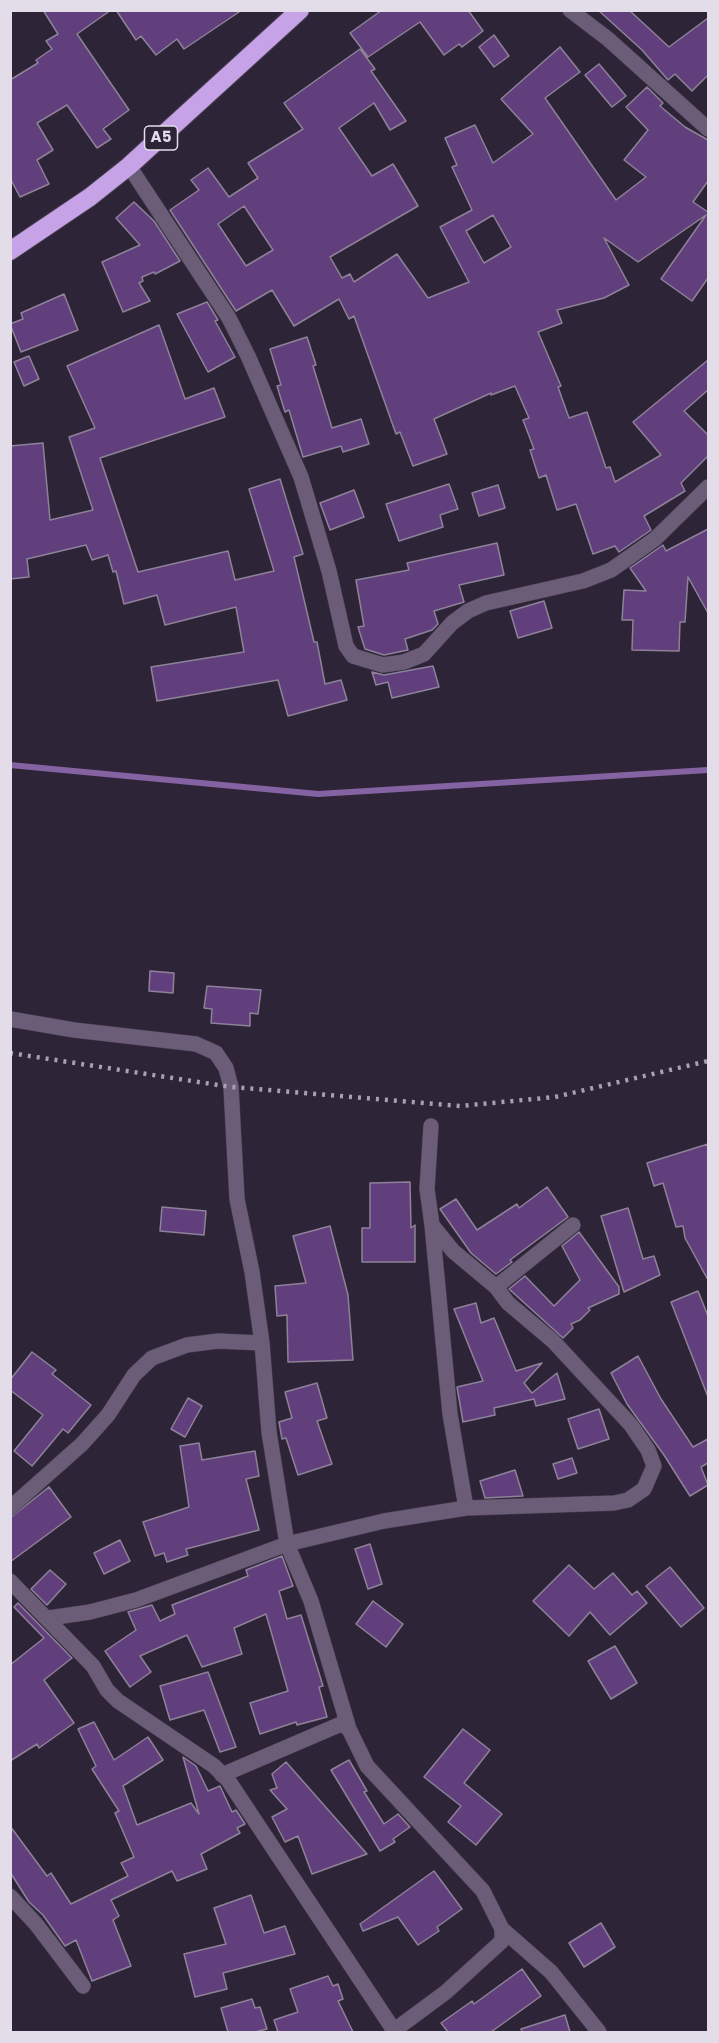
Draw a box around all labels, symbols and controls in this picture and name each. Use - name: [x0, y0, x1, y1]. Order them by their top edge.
- road number: A5: [144, 126, 178, 150]

